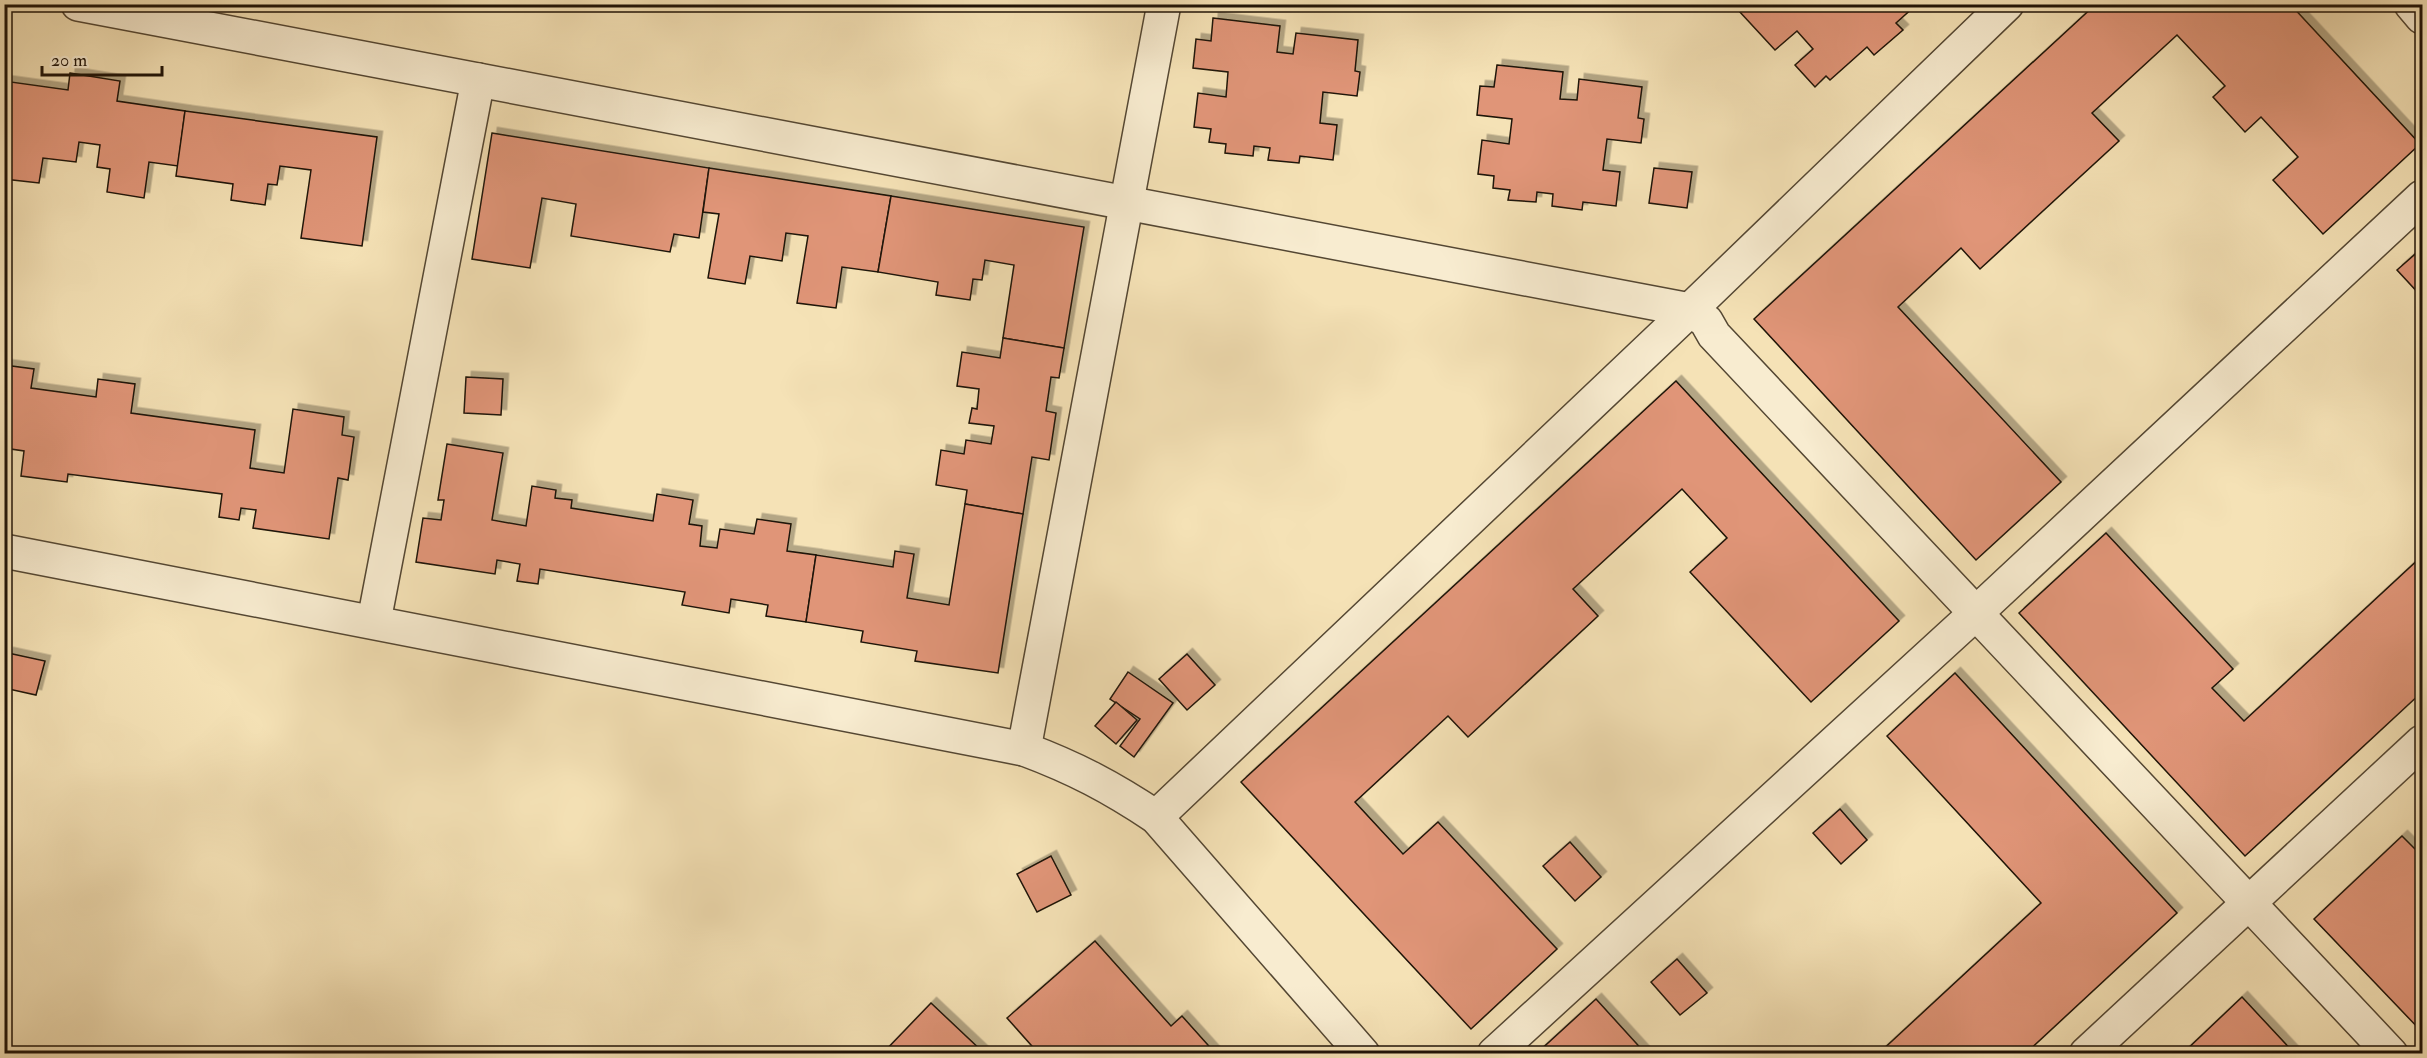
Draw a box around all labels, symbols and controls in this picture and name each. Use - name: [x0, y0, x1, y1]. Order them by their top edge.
- scale bar: [42, 39, 162, 77]
- text: 20 m: [51, 49, 87, 72]

